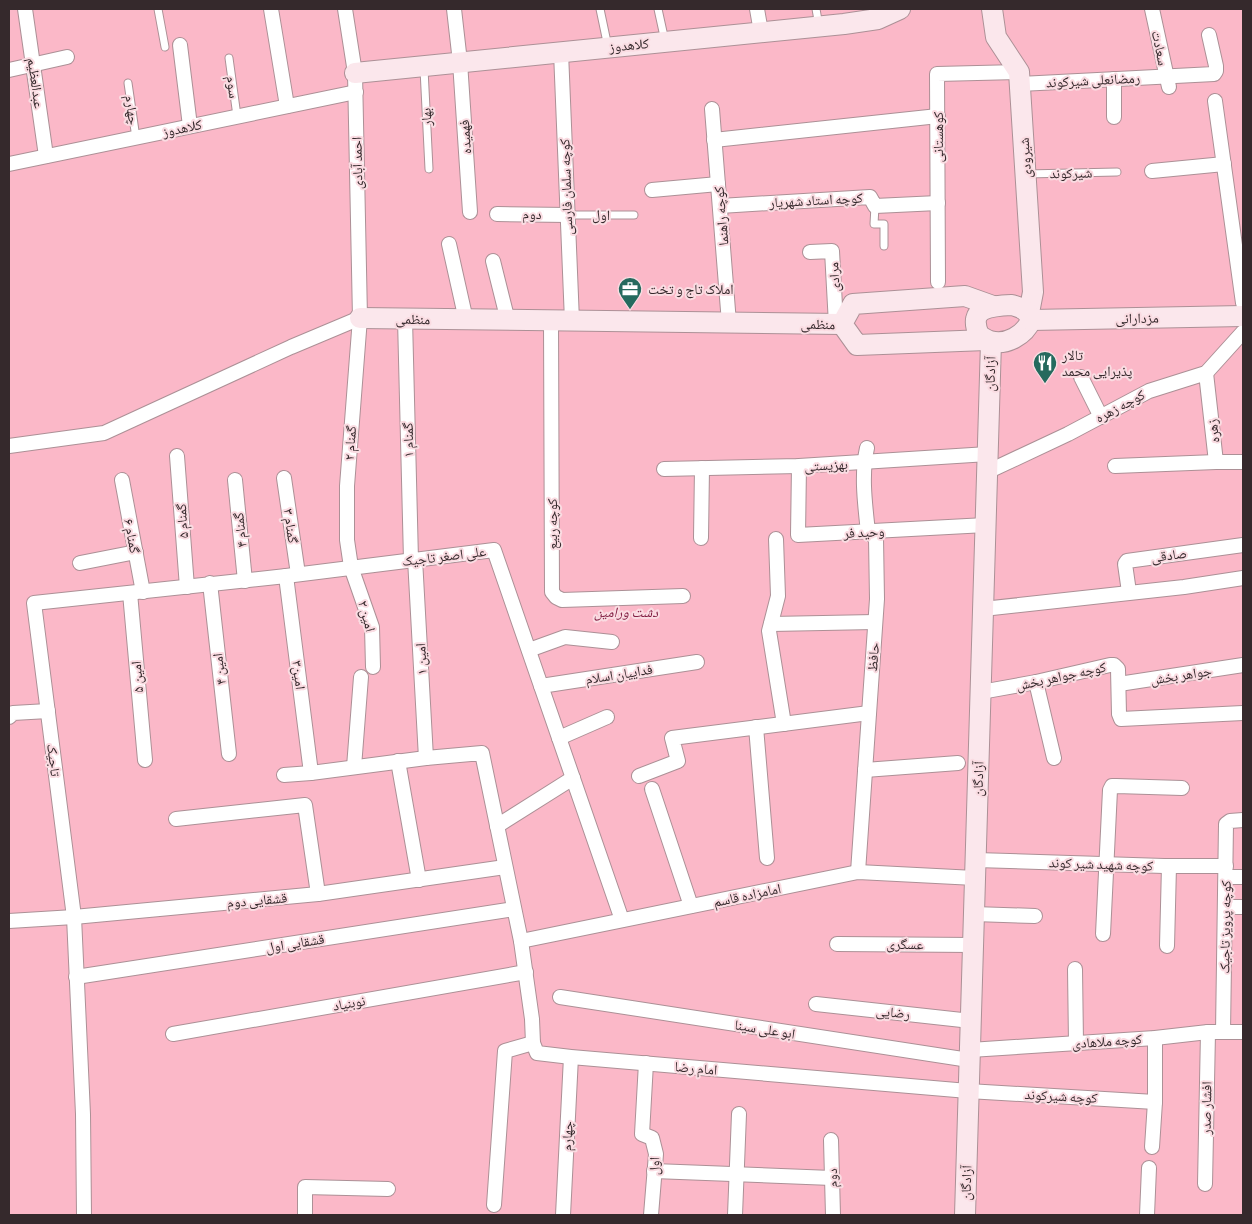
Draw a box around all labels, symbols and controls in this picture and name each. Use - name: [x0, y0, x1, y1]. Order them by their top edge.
- street label: سعادت: [1149, 29, 1171, 67]
- street label: کلاهدوز: [607, 35, 650, 56]
- street label: عبدالعظیم: [23, 57, 47, 110]
- street label: رمضانعلی شیرکوند: [1045, 70, 1141, 91]
- street label: سوم: [222, 75, 242, 100]
- street label: چهارم: [120, 94, 142, 126]
- street label: بهار: [418, 107, 436, 127]
- street label: کوهستانی: [930, 111, 947, 162]
- street label: کلاهدوز: [160, 116, 204, 141]
- street label: فهمیده: [456, 119, 474, 155]
- street label: احمد آبادی: [349, 137, 366, 189]
- street label: شیرودی: [1016, 137, 1035, 179]
- street label: کوچه سلمان فارسی: [556, 138, 577, 236]
- street label: شیرکوند: [1049, 165, 1093, 182]
- street label: کوچه راهنما: [710, 185, 733, 246]
- street label: کوچه استاد شهریار: [768, 190, 863, 211]
- street label: دوم: [522, 206, 542, 224]
- street label: اول: [592, 207, 610, 224]
- street label: مرادی: [825, 262, 844, 292]
- office icon: املاک تاج و تخت: [617, 276, 643, 310]
- place label: املاک تاج و تخت: [648, 281, 734, 299]
- street label: مزدارانی: [1115, 310, 1159, 327]
- street label: منظمی: [396, 311, 430, 328]
- street label: منظمی: [801, 316, 835, 333]
- place label: تالار پذیرایی محمد: [1061, 347, 1133, 380]
- restaurant icon: تالار پذیرایی محمد: [1032, 350, 1058, 384]
- street label: آزادگان: [981, 356, 1000, 392]
- street label: کوچه زهره: [1092, 386, 1148, 427]
- street label: زهره: [1204, 418, 1223, 444]
- street label: گمنام ۱: [400, 422, 418, 458]
- street label: گمنام ۲: [341, 425, 361, 461]
- street label: بهزیستی: [804, 456, 848, 475]
- street label: کوچه ربیع: [544, 498, 562, 550]
- street label: گمنام ۵: [173, 503, 193, 539]
- street label: گمنام ۳: [279, 508, 301, 545]
- street label: گمنام ۴: [230, 511, 252, 548]
- street label: گمنام ۶: [119, 517, 143, 555]
- street label: وحید فر: [842, 523, 885, 542]
- street label: علی اصغر تاجیک: [401, 543, 487, 570]
- street label: صادقی: [1150, 545, 1188, 566]
- street label: امین ۲: [354, 599, 379, 634]
- park label: دشت ورامین: [594, 604, 658, 621]
- street label: حافظ: [864, 642, 882, 672]
- street label: امین ۱: [412, 643, 431, 675]
- street label: امین ۴: [209, 652, 230, 686]
- street label: کوچه جواهر بخش: [1014, 659, 1108, 694]
- street label: امین ۵: [128, 660, 147, 694]
- street label: امین۳: [288, 660, 309, 691]
- street label: فداییان اسلام: [584, 661, 654, 689]
- street label: جواهر بخش: [1149, 662, 1213, 689]
- street label: تاجیک: [44, 743, 64, 778]
- street label: آزادگان: [969, 761, 988, 797]
- street label: کوچه شهید شیر کوند: [1048, 854, 1154, 875]
- street label: امامزاده قاسم: [712, 880, 783, 912]
- street label: کوچه پرویز تاجیک: [1216, 880, 1235, 974]
- street label: قشقایی دوم: [226, 889, 288, 913]
- street label: قشقایی اول: [264, 930, 326, 957]
- street label: عسگری: [886, 936, 924, 953]
- street label: نوبنیاد: [331, 992, 367, 1015]
- street label: رضایی: [875, 1002, 911, 1023]
- street label: ابو علی سینا: [733, 1016, 796, 1043]
- street label: کوچه ملاهادی: [1071, 1031, 1143, 1052]
- street label: امام رضا: [674, 1058, 718, 1080]
- street label: افشار صدر: [1198, 1081, 1215, 1136]
- street label: کوچه شیرکوند: [1024, 1086, 1098, 1107]
- street label: چهارم: [558, 1120, 578, 1152]
- street label: اول: [646, 1157, 663, 1175]
- street label: آزادگان: [957, 1165, 976, 1201]
- street label: دوم: [824, 1168, 842, 1188]

